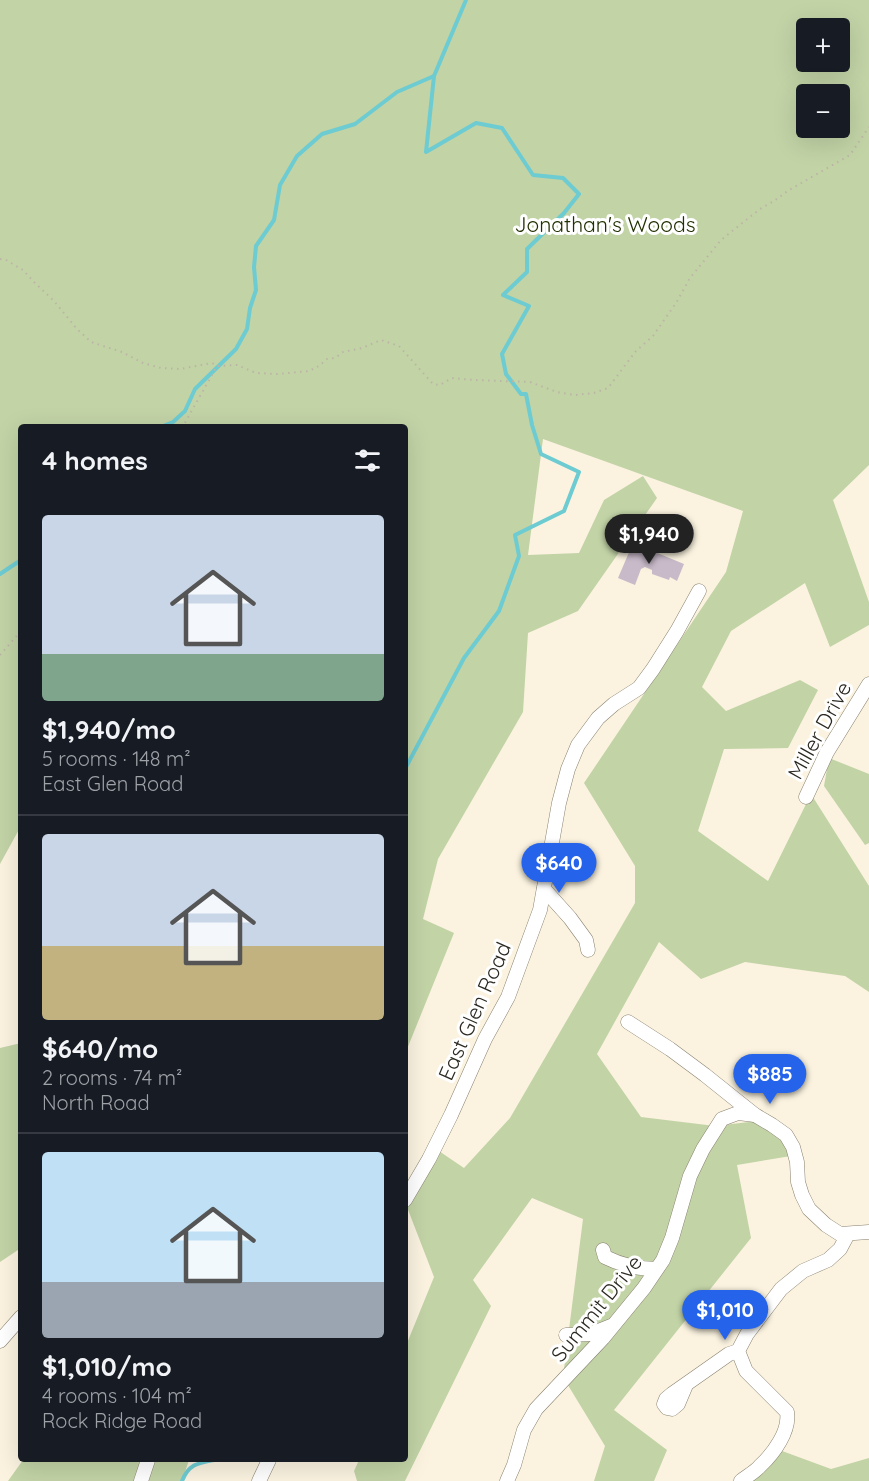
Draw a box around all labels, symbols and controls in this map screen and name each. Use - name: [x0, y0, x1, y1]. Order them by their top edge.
- map controls: [796, 18, 850, 138]
- button: +: [796, 18, 850, 72]
- button: −: [796, 84, 850, 138]
- park label: Jonathan's Woods: [514, 211, 696, 237]
- text: 4 homes: [42, 444, 148, 477]
- icon: filters: [351, 444, 384, 477]
- pin: $1,940: [600, 514, 698, 565]
- text: $1,940: [619, 521, 679, 546]
- icon: home: [159, 554, 267, 662]
- street label: Miller Drive: [782, 677, 856, 783]
- text: $1,940/mo: [42, 713, 176, 746]
- text: 5 rooms · 148 m²: [42, 746, 191, 771]
- text: East Glen Road: [42, 771, 183, 796]
- pin: $640: [523, 843, 595, 894]
- text: $640: [535, 850, 583, 875]
- icon: home: [159, 873, 267, 981]
- street label: East Glen Road: [432, 938, 516, 1084]
- text: $640/mo: [42, 1032, 158, 1065]
- pin: $885: [734, 1054, 806, 1105]
- text: $885: [747, 1061, 793, 1086]
- text: 2 rooms · 74 m²: [42, 1065, 182, 1090]
- text: North Road: [42, 1090, 150, 1115]
- icon: home: [159, 1191, 267, 1299]
- street label: Summit Drive: [545, 1249, 647, 1367]
- pin: $1,010: [676, 1290, 774, 1341]
- text: $1,010: [696, 1297, 754, 1322]
- text: $1,010/mo: [42, 1350, 172, 1383]
- text: 4 rooms · 104 m²: [42, 1383, 192, 1408]
- text: Rock Ridge Road: [42, 1408, 202, 1433]

